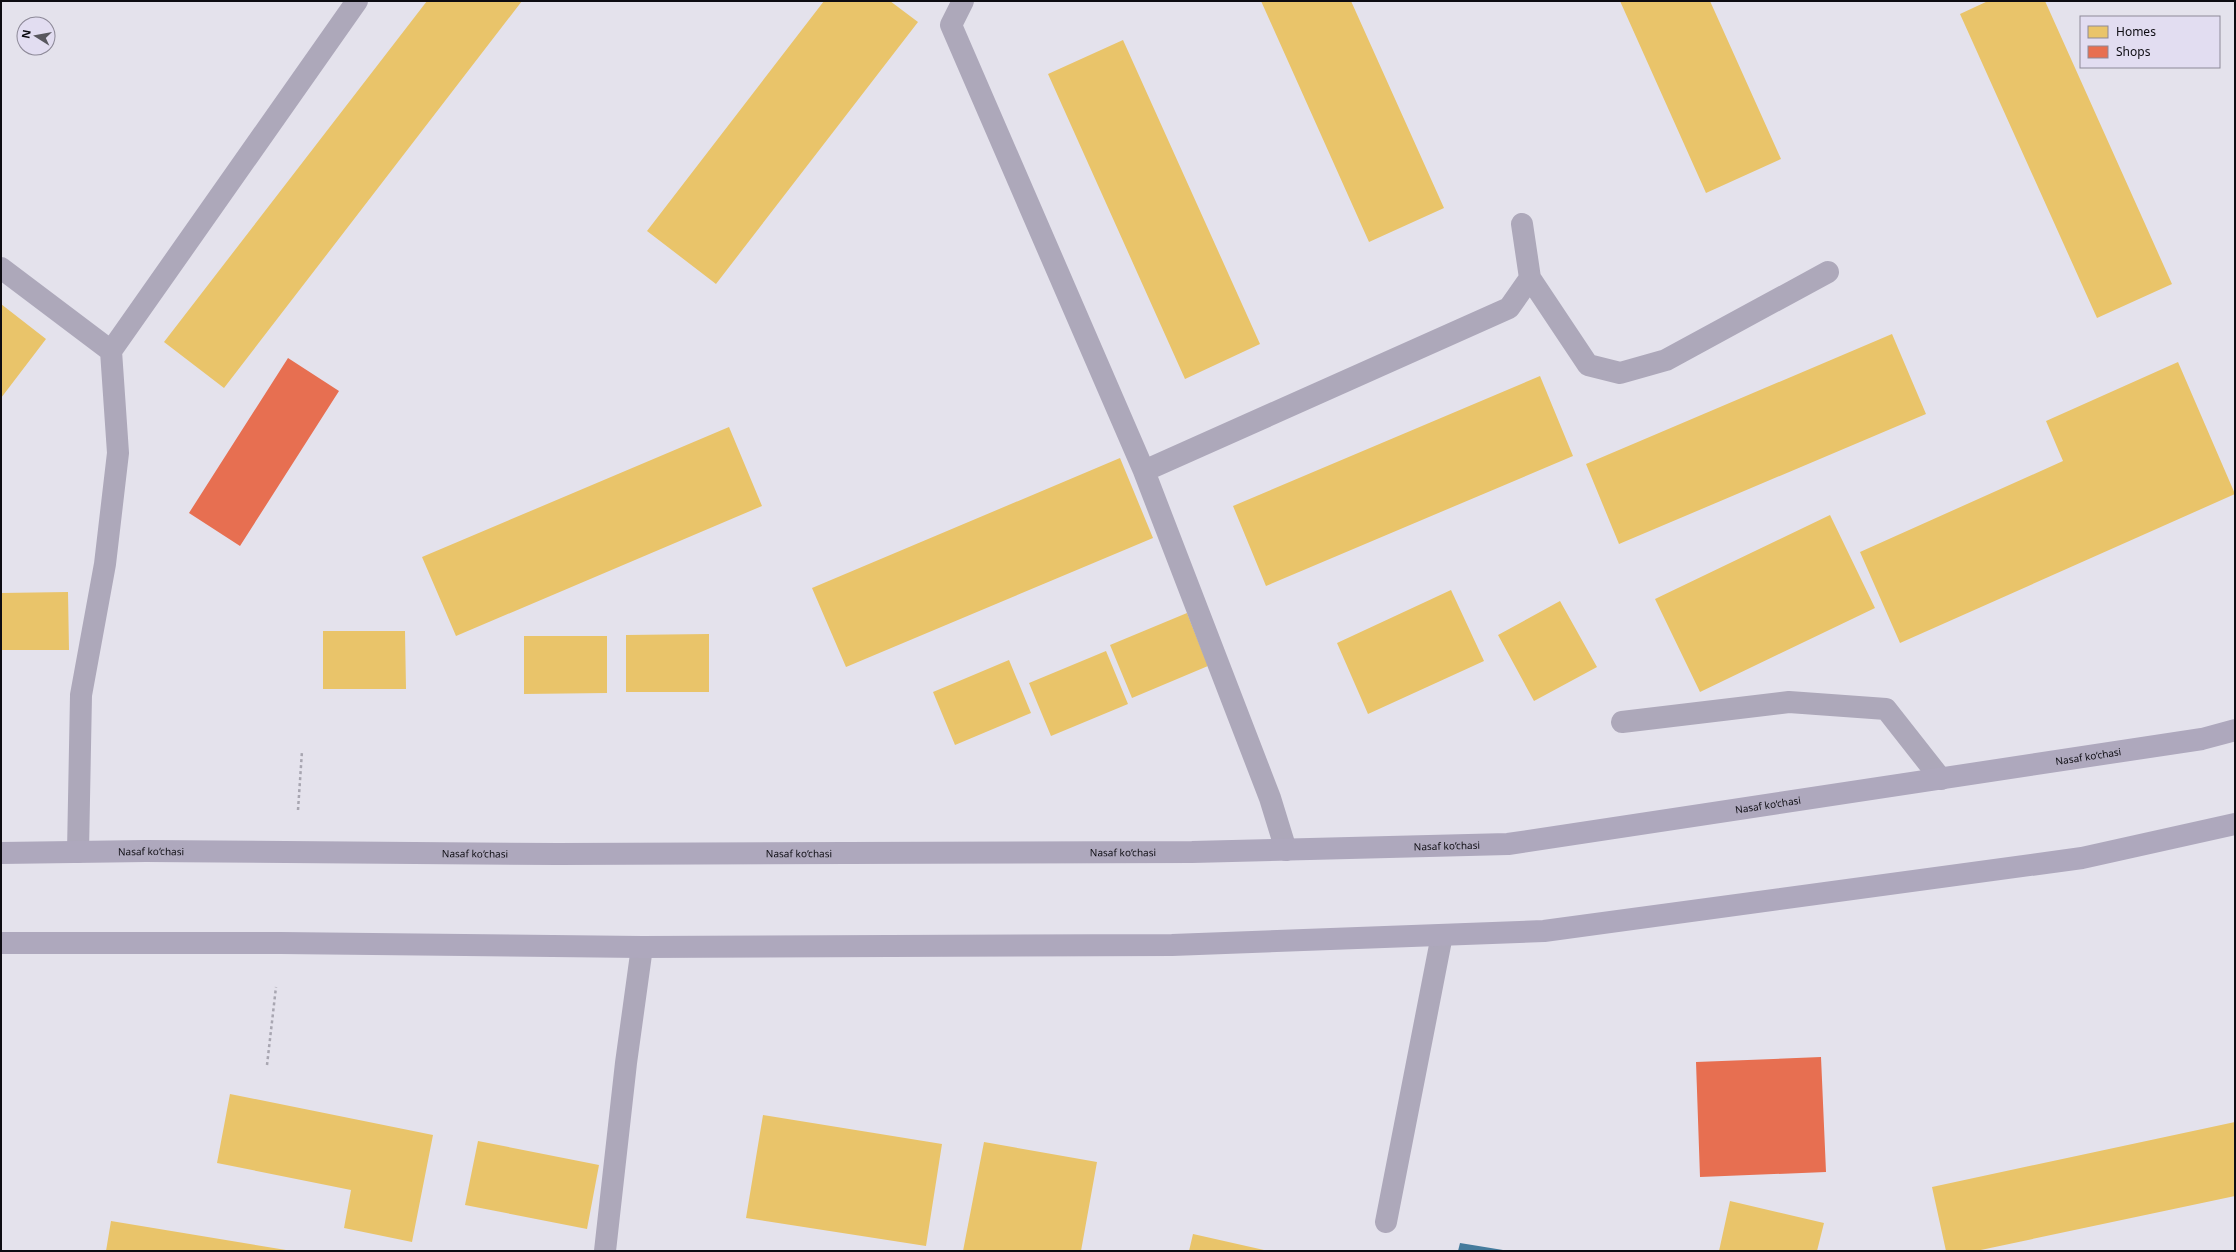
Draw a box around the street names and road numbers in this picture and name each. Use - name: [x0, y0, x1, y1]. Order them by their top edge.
- street label: Nasaf ko‘chasi: [2054, 744, 2122, 768]
- street label: Nasaf ko‘chasi: [1734, 793, 1802, 817]
- street label: Nasaf ko‘chasi: [1414, 838, 1480, 853]
- street label: Nasaf ko‘chasi: [118, 844, 184, 858]
- street label: Nasaf ko‘chasi: [1090, 845, 1156, 859]
- street label: Nasaf ko‘chasi: [442, 846, 508, 861]
- street label: Nasaf ko‘chasi: [766, 846, 832, 860]

